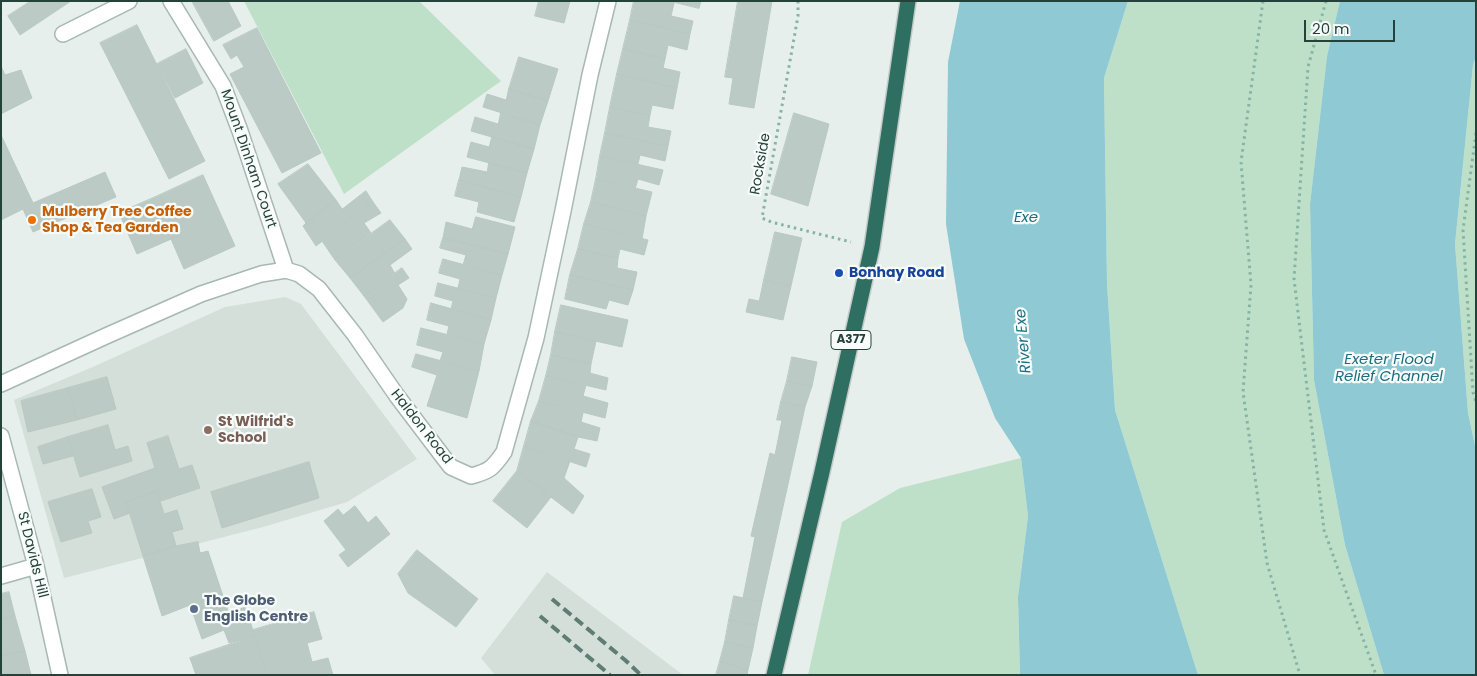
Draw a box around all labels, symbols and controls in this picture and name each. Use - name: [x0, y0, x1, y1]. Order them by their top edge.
- scale bar: [1307, 10, 1398, 42]
- text: 20 m: [1312, 18, 1350, 39]
- street label: Mount Dinham Court: [216, 87, 280, 231]
- street label: Rockside: [747, 132, 775, 196]
- place label: Mulberry Tree Coffee Shop & Tea Garden: [42, 204, 192, 236]
- water label: Exe: [1014, 209, 1038, 227]
- marker: Mulberry Tree Coffee Shop & Tea Garden: [26, 214, 38, 226]
- place label: Bonhay Road: [849, 265, 944, 281]
- marker: Bonhay Road: [833, 267, 845, 279]
- water label: River Exe: [1012, 308, 1036, 374]
- road number: A377: [831, 330, 871, 350]
- water label: Exeter Flood Relief Channel: [1335, 351, 1443, 386]
- street label: Haldon Road: [387, 386, 455, 468]
- place label: St Wilfrid's School: [218, 414, 294, 447]
- marker: St Wilfrid's School: [202, 424, 214, 436]
- street label: St Davids Hill: [13, 510, 51, 600]
- place label: The Globe English Centre: [204, 593, 308, 626]
- marker: The Globe English Centre: [188, 603, 200, 615]

